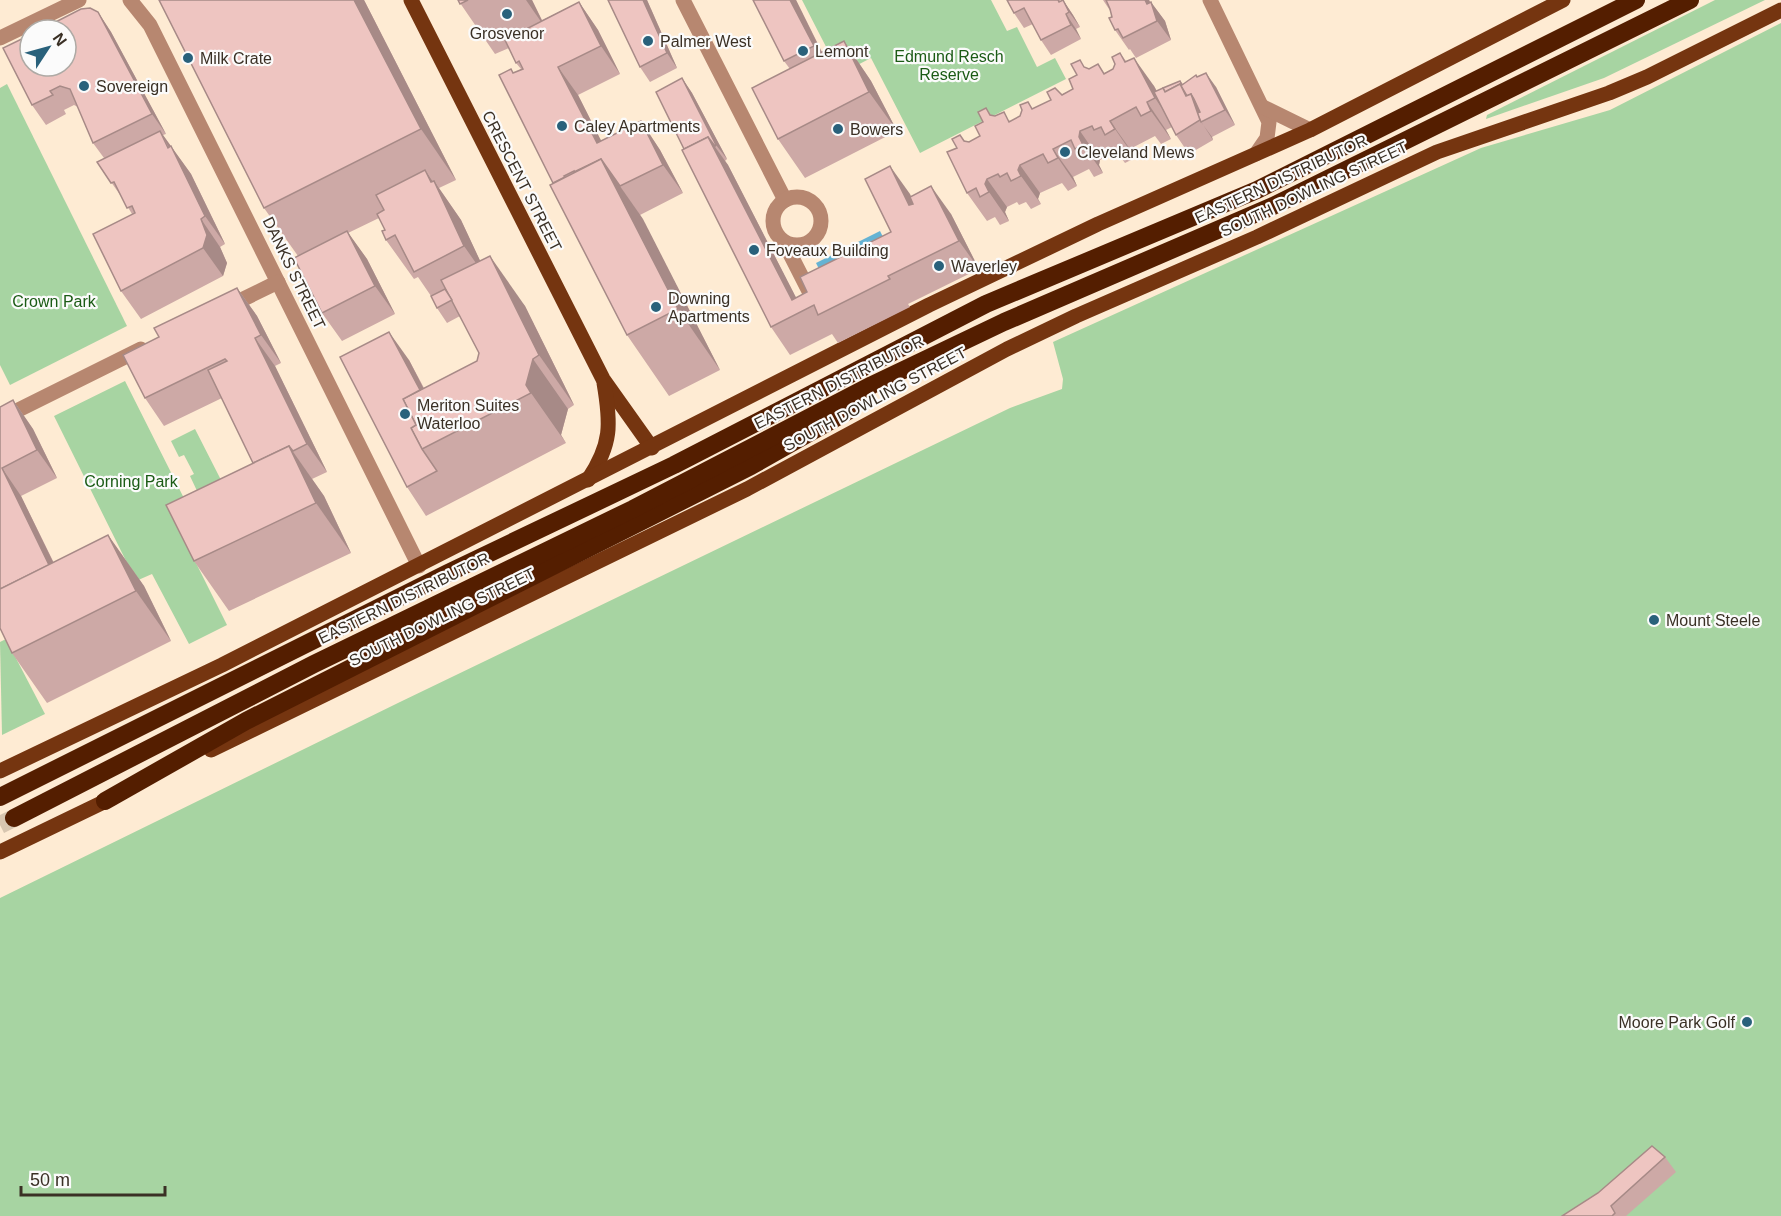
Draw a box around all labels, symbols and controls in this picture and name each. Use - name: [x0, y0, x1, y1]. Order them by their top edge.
- marker: Grosvenor: [500, 7, 514, 21]
- north arrow: [18, 18, 78, 78]
- place label: Grosvenor: [470, 25, 545, 42]
- text: N: [49, 30, 70, 49]
- place label: Palmer West: [660, 33, 752, 50]
- marker: Palmer West: [641, 34, 655, 48]
- place label: Lemont: [815, 43, 869, 60]
- marker: Lemont: [796, 44, 810, 58]
- park label: Edmund Resch Reserve: [894, 48, 1004, 83]
- place label: Milk Crate: [200, 50, 272, 67]
- marker: Milk Crate: [181, 51, 195, 65]
- place label: Sovereign: [96, 78, 168, 95]
- marker: Sovereign: [77, 79, 91, 93]
- street label: CRESCENT STREET: [479, 108, 565, 254]
- place label: Caley Apartments: [574, 118, 700, 135]
- marker: Caley Apartments: [555, 119, 569, 133]
- place label: Bowers: [850, 121, 903, 138]
- marker: Bowers: [831, 122, 845, 136]
- street label: EASTERN DISTRIBUTOR: [1192, 132, 1370, 226]
- street label: SOUTH DOWLING STREET: [1218, 138, 1410, 240]
- place label: Cleveland Mews: [1077, 144, 1194, 161]
- marker: Cleveland Mews: [1058, 145, 1072, 159]
- street label: DANKS STREET: [259, 214, 329, 332]
- place label: Foveaux Building: [766, 242, 889, 259]
- marker: Foveaux Building: [747, 243, 761, 257]
- place label: Waverley: [951, 258, 1017, 275]
- marker: Waverley: [932, 259, 946, 273]
- place label: Downing Apartments: [668, 290, 750, 325]
- park label: Crown Park: [12, 293, 97, 310]
- marker: Downing Apartments: [649, 300, 663, 314]
- street label: EASTERN DISTRIBUTOR: [751, 332, 927, 432]
- street label: SOUTH DOWLING STREET: [781, 343, 969, 454]
- place label: Meriton Suites Waterloo: [417, 397, 519, 432]
- marker: Meriton Suites Waterloo: [398, 407, 412, 421]
- park label: Corning Park: [84, 473, 179, 490]
- street label: EASTERN DISTRIBUTOR: [316, 549, 492, 647]
- street label: SOUTH DOWLING STREET: [346, 564, 538, 669]
- place label: Mount Steele: [1666, 612, 1760, 629]
- marker: Mount Steele: [1647, 613, 1661, 627]
- place label: Moore Park Golf: [1619, 1014, 1736, 1031]
- marker: Moore Park Golf: [1740, 1015, 1754, 1029]
- scale bar: [21, 1159, 165, 1197]
- text: 50 m: [30, 1170, 70, 1190]

